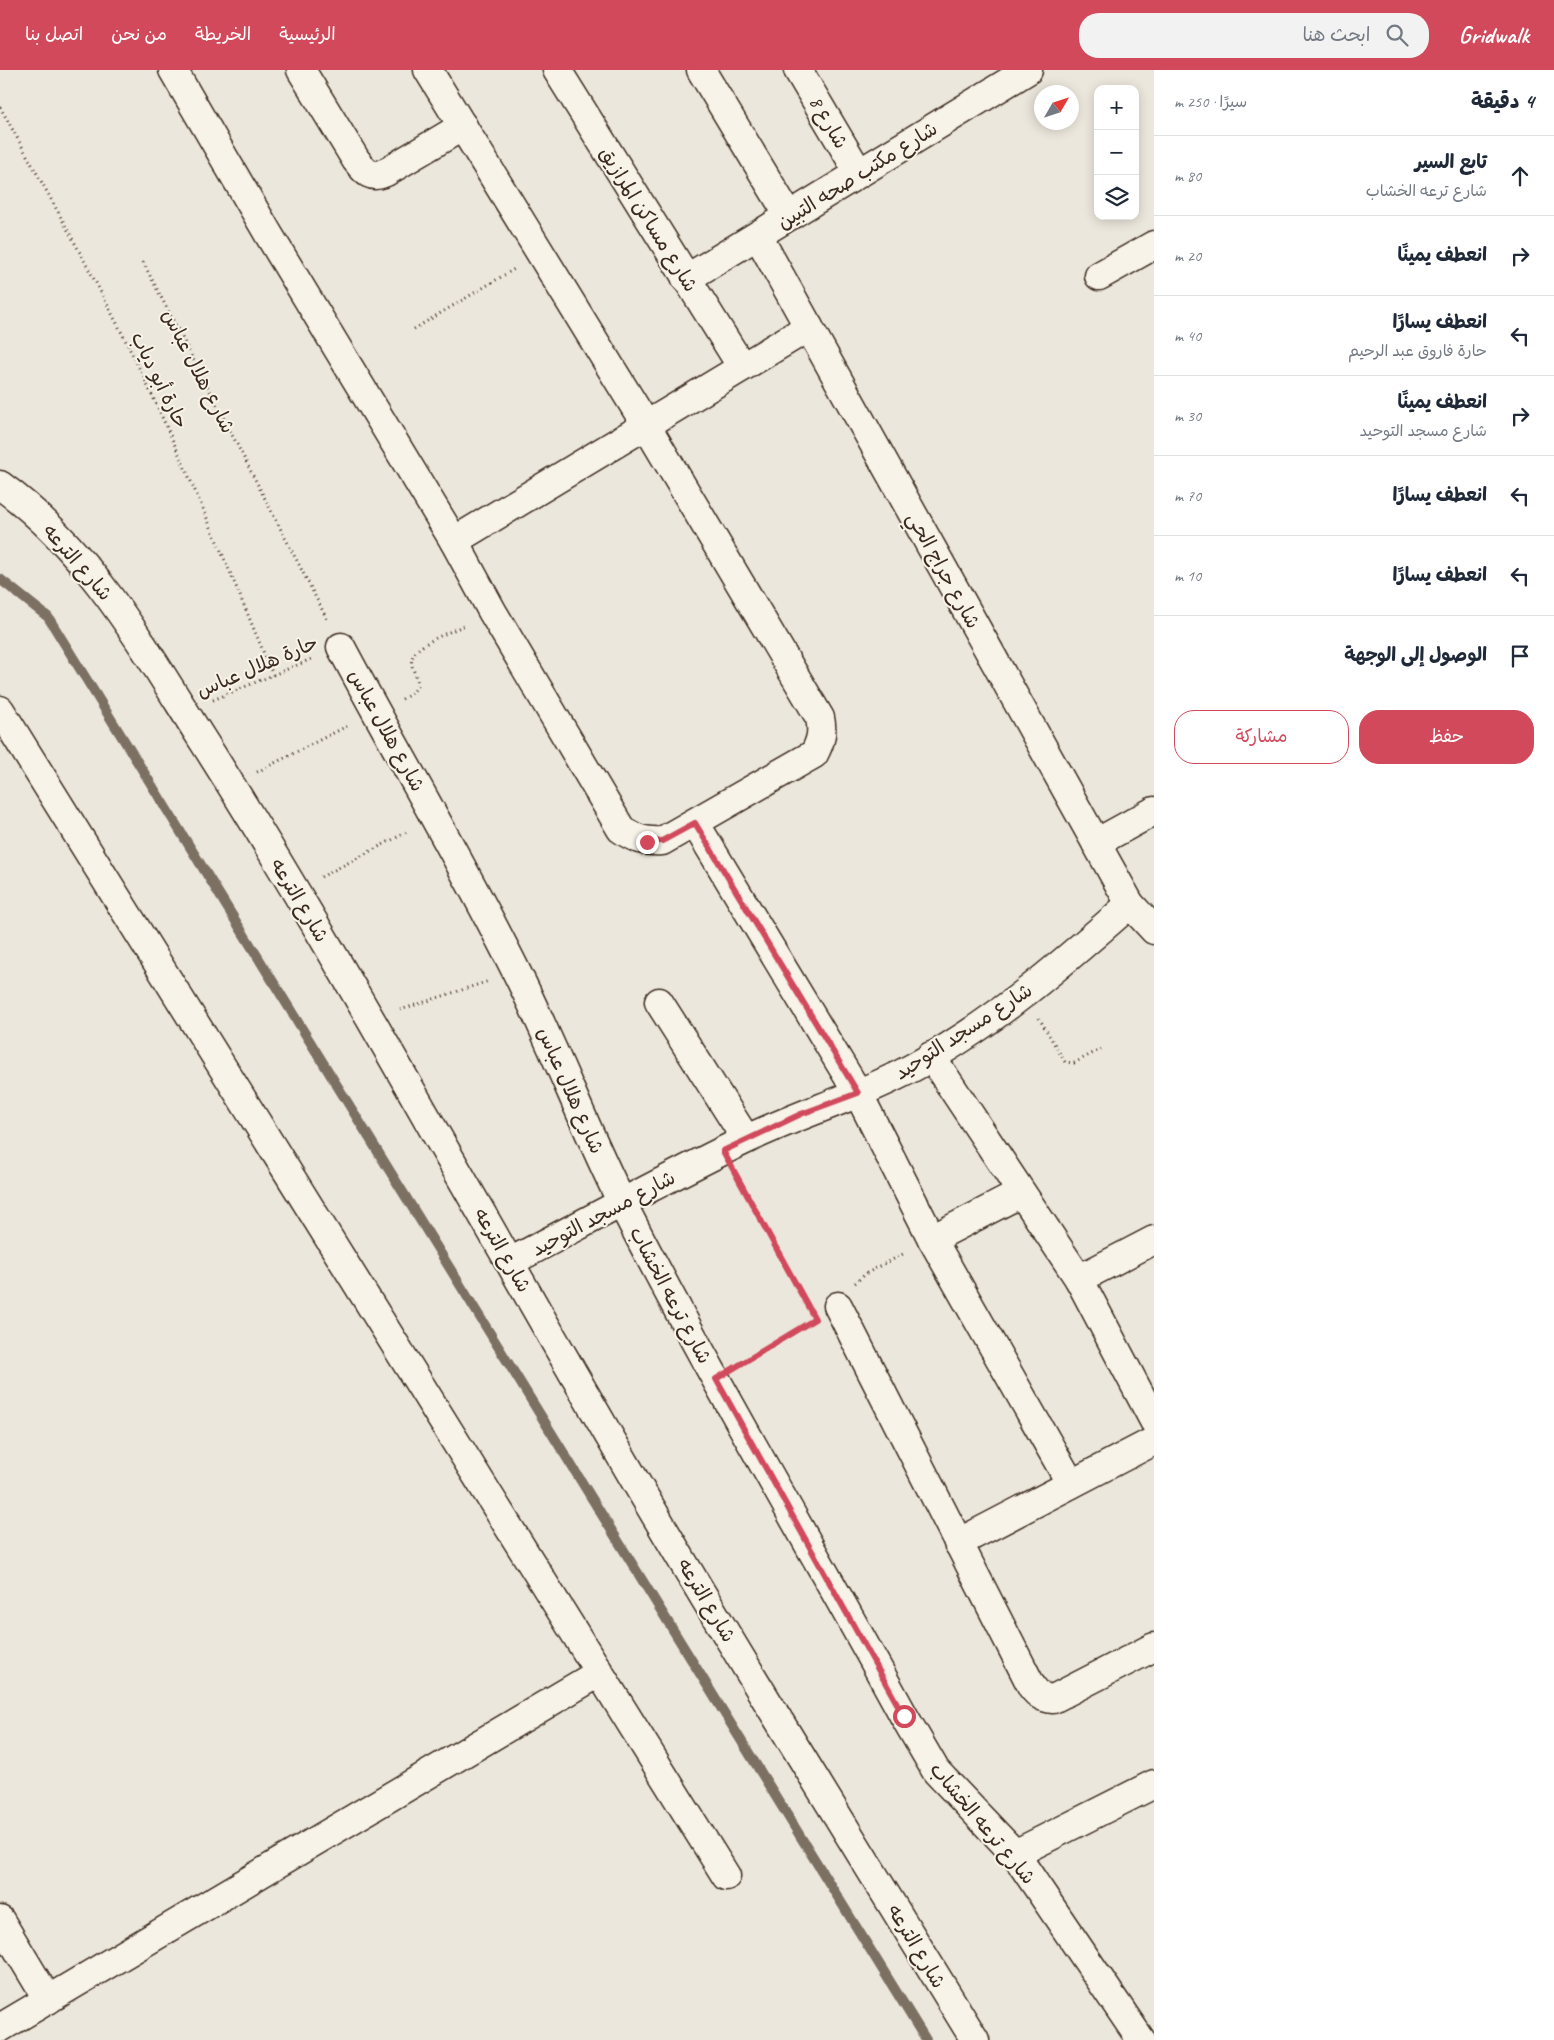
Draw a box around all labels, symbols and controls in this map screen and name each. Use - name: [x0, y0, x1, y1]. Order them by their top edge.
- search box: [1079, 13, 1429, 58]
- text: Gridwalk: [1459, 20, 1529, 50]
- icon: search: [1383, 21, 1411, 49]
- text: اتصل بنا: [25, 23, 83, 45]
- text: من نحن: [111, 23, 167, 45]
- text: الخريطة: [195, 23, 251, 45]
- text: الرئيسية: [279, 23, 336, 45]
- text: ابحث هنا: [1302, 23, 1371, 47]
- north arrow: [1034, 85, 1079, 130]
- map controls: [1094, 85, 1139, 220]
- button: +: [1094, 85, 1139, 130]
- text: 4 دقيقة: [1471, 88, 1534, 114]
- street label: شارع 8: [803, 91, 854, 154]
- text: سيرًا · 250 m: [1174, 92, 1247, 112]
- street label: شارع مكتب صحه التبين: [772, 116, 943, 236]
- button: −: [1094, 130, 1139, 175]
- street label: شارع مساكن المرازيق: [593, 142, 703, 297]
- text: تابع السير: [1415, 150, 1487, 174]
- icon: ahead: [1506, 162, 1534, 190]
- text: 80 m: [1174, 166, 1201, 186]
- button: layers: [1094, 175, 1139, 220]
- text: شارع ترعه الخشاب: [1366, 181, 1487, 201]
- icon: right: [1506, 242, 1534, 270]
- text: انعطف يمينًا: [1398, 243, 1487, 267]
- text: 20 m: [1174, 246, 1201, 266]
- street label: شارع هلال عباس: [156, 305, 241, 438]
- text: انعطف يسارًا: [1393, 310, 1487, 334]
- icon: left: [1506, 322, 1534, 350]
- text: 40 m: [1174, 326, 1201, 346]
- street label: حارة أبو دياب: [125, 328, 194, 433]
- text: حارة فاروق عبد الرحيم: [1348, 341, 1487, 361]
- text: انعطف يمينًا: [1398, 390, 1487, 414]
- icon: right: [1506, 402, 1534, 430]
- text: 30 m: [1174, 406, 1201, 426]
- text: شارع مسجد التوحيد: [1359, 421, 1487, 441]
- icon: left: [1506, 482, 1534, 510]
- text: انعطف يسارًا: [1393, 483, 1487, 507]
- text: 70 m: [1174, 486, 1201, 506]
- street label: شارع جراج الحي: [897, 508, 986, 635]
- street label: شارع الترعه: [37, 519, 118, 606]
- icon: left: [1506, 562, 1534, 590]
- text: انعطف يسارًا: [1393, 563, 1487, 587]
- text: 10 m: [1174, 566, 1201, 586]
- street label: حارة هلال عباس: [193, 630, 322, 703]
- icon: arrive: [1506, 642, 1534, 670]
- text: الوصول إلى الوجهة: [1344, 643, 1487, 667]
- street label: شارع هلال عباس: [342, 665, 430, 796]
- button: مشاركة: [1174, 710, 1349, 764]
- button: حفظ: [1359, 710, 1534, 764]
- route end: [636, 831, 659, 854]
- street label: شارع الترعه: [264, 854, 334, 947]
- street label: شارع مسجد التوحيد: [890, 978, 1037, 1086]
- street label: شارع هلال عباس: [531, 1023, 610, 1158]
- street label: شارع مسجد التوحيد: [527, 1165, 680, 1263]
- street label: شارع الترعه: [468, 1204, 537, 1297]
- street label: شارع ترعه الخشاب: [623, 1222, 717, 1369]
- street label: شارع الترعه: [671, 1554, 741, 1647]
- route start: [893, 1705, 916, 1728]
- street label: شارع ترعه الخشاب: [924, 1757, 1041, 1890]
- street label: شارع الترعه: [881, 1900, 951, 1993]

